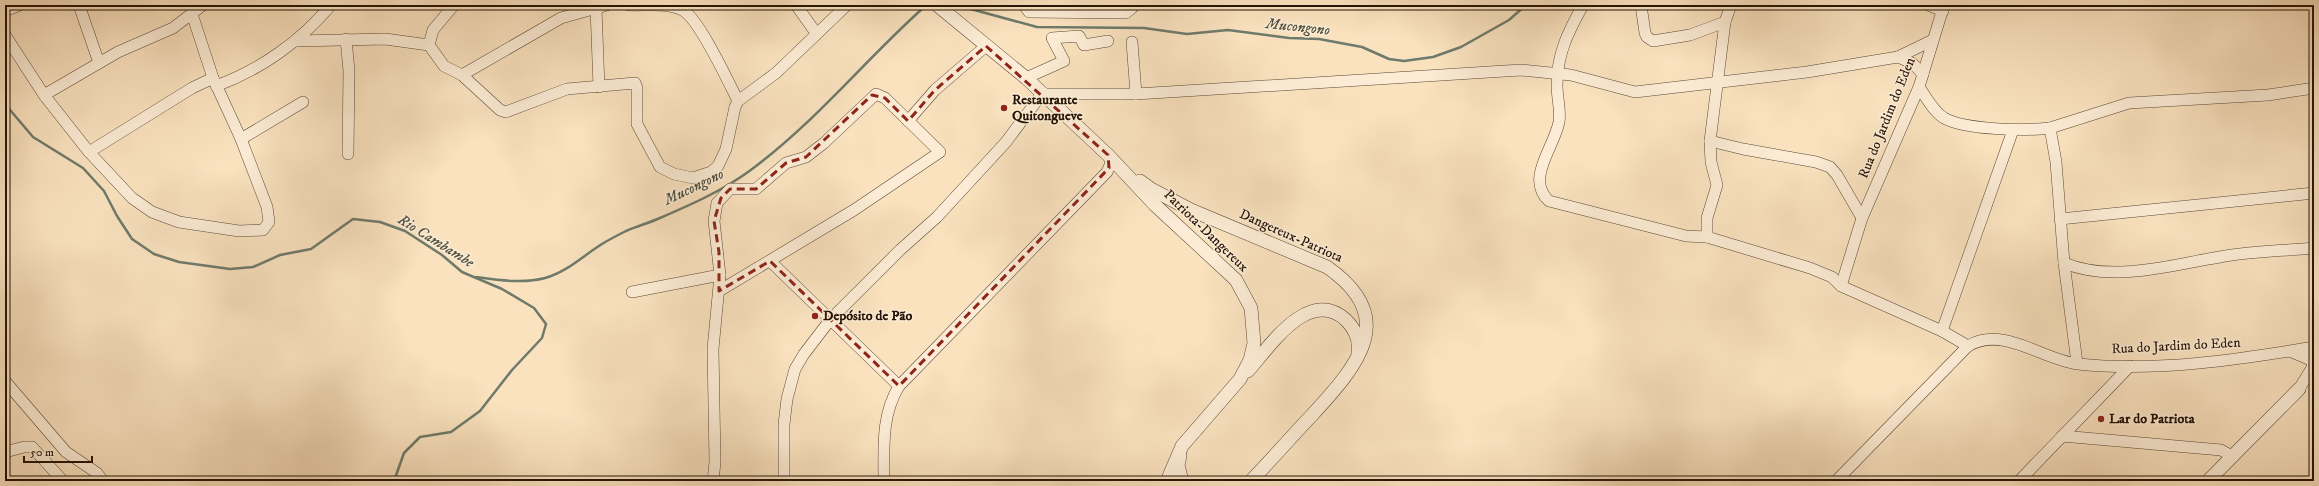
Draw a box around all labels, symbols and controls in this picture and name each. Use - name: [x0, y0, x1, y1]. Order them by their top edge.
- water label: Mucongono: [1264, 14, 1331, 40]
- street label: Rua do Jardim do Eden: [1854, 54, 1920, 181]
- place label: Restaurante Quitongueve: [1012, 91, 1083, 125]
- marker: Restaurante Quitongueve: [999, 103, 1009, 113]
- water label: Mucongono: [660, 164, 727, 210]
- street label: Patriota-Dangereux: [1160, 186, 1252, 276]
- street label: Dangereux-Patriota: [1237, 205, 1346, 267]
- water label: Rio Cambambe: [394, 210, 478, 272]
- place label: Depósito de Pão: [823, 307, 912, 325]
- marker: Depósito de Pão: [810, 311, 820, 321]
- street label: Rua do Jardim do Eden: [2111, 334, 2242, 358]
- place label: Lar do Patriota: [2109, 410, 2196, 428]
- marker: Lar do Patriota: [2096, 414, 2106, 424]
- scale bar: [24, 438, 92, 464]
- text: 50 m: [30, 445, 54, 460]

